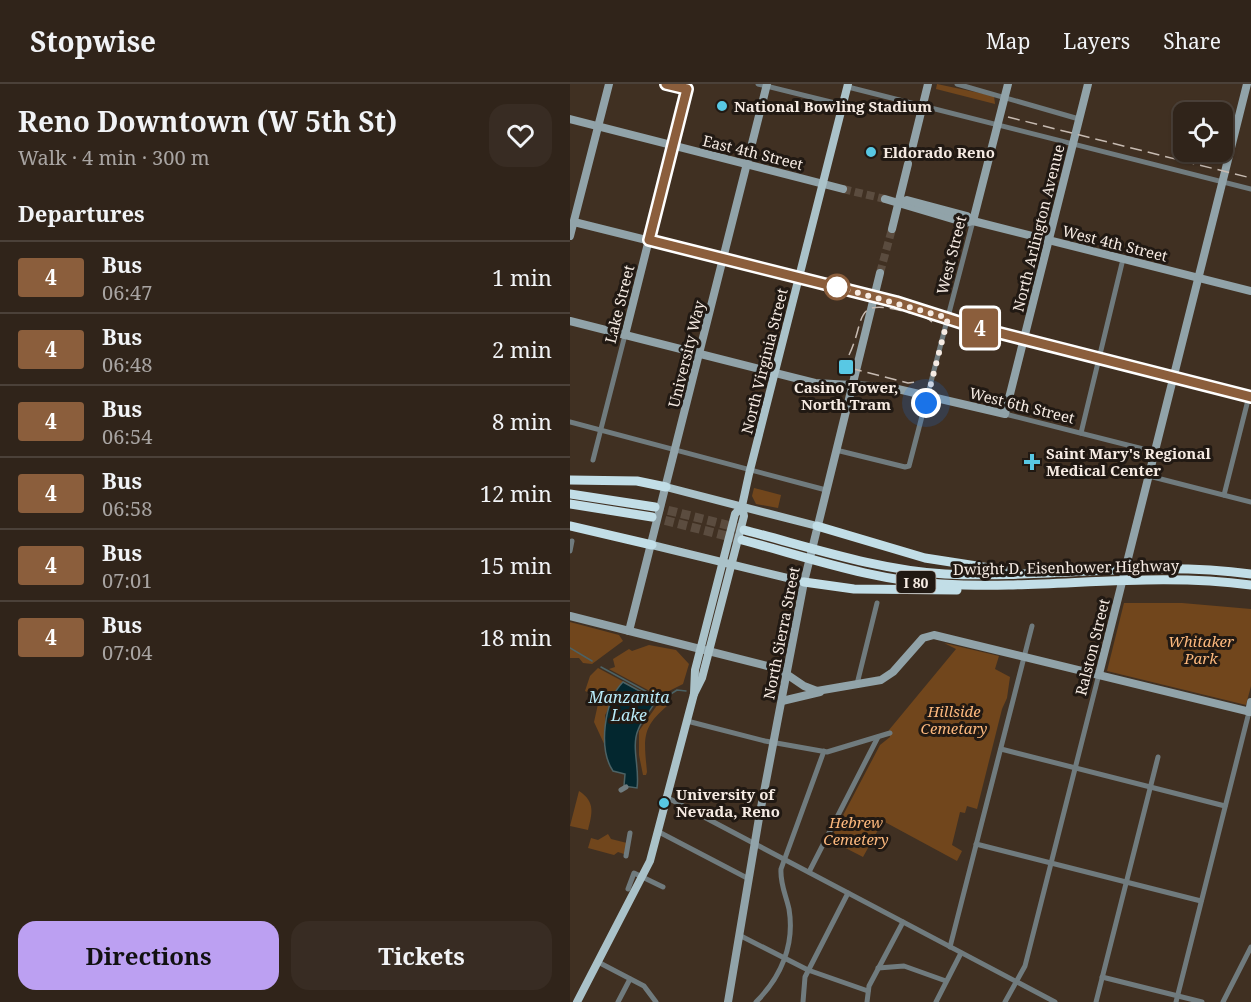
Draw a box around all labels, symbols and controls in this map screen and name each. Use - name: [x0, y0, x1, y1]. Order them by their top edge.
- text: Stopwise: [30, 22, 156, 60]
- text: Map: [986, 27, 1030, 55]
- text: Layers: [1063, 27, 1130, 55]
- text: Share: [1163, 27, 1221, 55]
- place label: National Bowling Stadium: [734, 96, 932, 116]
- marker: National Bowling Stadium: [715, 99, 729, 113]
- text: Reno Downtown (W 5th St): [18, 102, 397, 140]
- map controls: [1173, 102, 1233, 162]
- button: locate: [1173, 102, 1233, 162]
- button: heart: [489, 104, 552, 167]
- street label: East 4th Street: [701, 130, 805, 174]
- place label: Eldorado Reno: [883, 142, 995, 162]
- street label: North Arlington Avenue: [1008, 142, 1068, 314]
- text: Walk · 4 min · 300 m: [18, 144, 210, 171]
- marker: Eldorado Reno: [864, 145, 878, 159]
- text: Departures: [18, 198, 145, 228]
- street label: West Street: [932, 213, 970, 297]
- street label: West 4th Street: [1060, 220, 1170, 266]
- text: Bus: [102, 249, 142, 279]
- text: 1 min: [492, 262, 552, 292]
- text: 4: [45, 263, 57, 291]
- street label: Lake Street: [600, 263, 638, 345]
- unlabelled marker: [824, 274, 850, 300]
- text: 06:47: [102, 279, 152, 306]
- street label: North Virginia Street: [736, 286, 792, 436]
- street label: University Way: [663, 298, 709, 410]
- line badge: 4: [960, 308, 1000, 348]
- text: 4: [974, 314, 986, 342]
- text: Bus: [102, 321, 142, 351]
- text: 2 min: [492, 334, 552, 364]
- text: 4: [45, 335, 57, 363]
- text: 06:48: [102, 351, 152, 378]
- marker: Casino Tower, North Tram: [837, 358, 855, 376]
- place label: Casino Tower, North Tram: [794, 377, 898, 414]
- street label: West 6th Street: [967, 382, 1077, 428]
- your location: [911, 388, 941, 418]
- text: Bus: [102, 393, 142, 423]
- text: 8 min: [492, 406, 552, 436]
- text: 4: [45, 407, 57, 435]
- text: 06:54: [102, 423, 152, 450]
- place label: Saint Mary's Regional Medical Center: [1046, 443, 1211, 480]
- marker: Saint Mary's Regional Medical Center: [1023, 453, 1041, 471]
- text: Bus: [102, 465, 142, 495]
- text: 12 min: [480, 478, 552, 508]
- text: 4: [45, 479, 57, 507]
- text: 06:58: [102, 495, 152, 522]
- text: Bus: [102, 537, 142, 567]
- text: 15 min: [480, 550, 552, 580]
- text: 4: [45, 551, 57, 579]
- street label: Dwight D. Eisenhower Highway: [953, 555, 1180, 579]
- street label: North Sierra Street: [758, 565, 804, 701]
- text: 07:01: [102, 567, 152, 594]
- road number: I 80: [896, 571, 936, 593]
- street label: Ralston Street: [1070, 597, 1114, 697]
- text: Bus: [102, 609, 142, 639]
- text: 18 min: [480, 622, 552, 652]
- text: 4: [45, 623, 57, 651]
- park label: Whitaker Park: [1168, 631, 1235, 668]
- text: 07:04: [102, 639, 152, 666]
- water label: Manzanita Lake: [588, 686, 670, 726]
- park label: Hillside Cemetary: [921, 701, 987, 738]
- place label: University of Nevada, Reno: [676, 784, 780, 821]
- marker: University of Nevada, Reno: [657, 796, 671, 810]
- park label: Hebrew Cemetery: [823, 812, 889, 849]
- button: Directions: [18, 921, 279, 990]
- button: Tickets: [291, 921, 552, 990]

